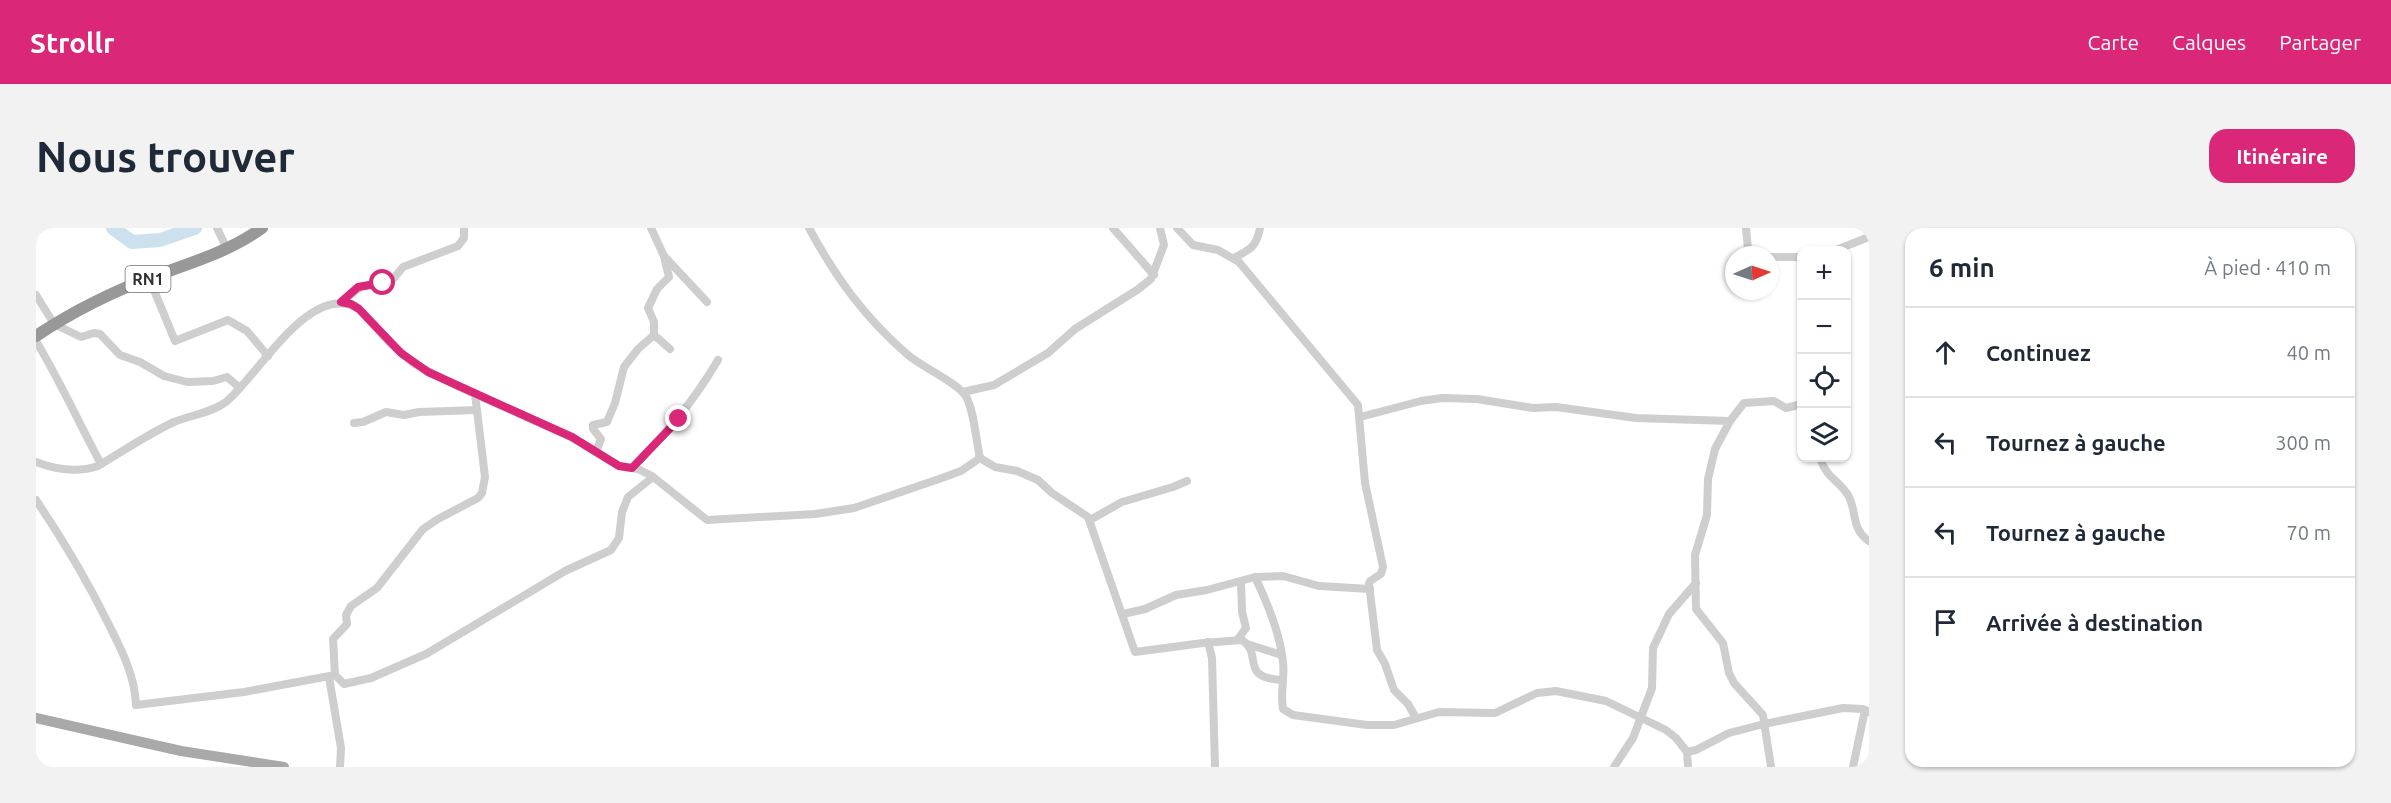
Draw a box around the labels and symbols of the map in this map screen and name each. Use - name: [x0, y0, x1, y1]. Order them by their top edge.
- north arrow: [1725, 246, 1779, 300]
- road number: RN1: [126, 266, 170, 292]
- route start: [369, 269, 395, 295]
- route end: [665, 405, 691, 431]

